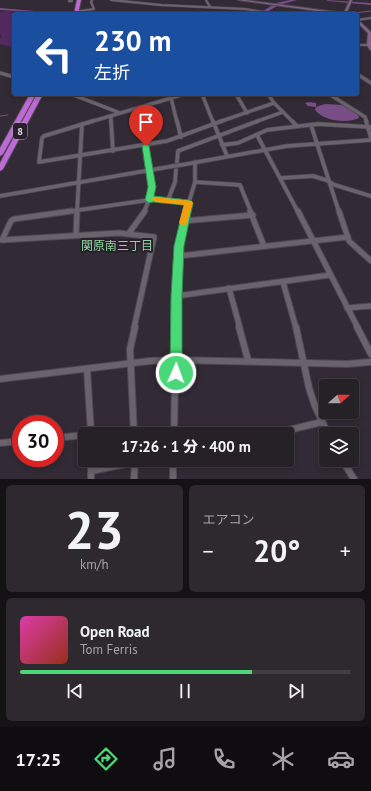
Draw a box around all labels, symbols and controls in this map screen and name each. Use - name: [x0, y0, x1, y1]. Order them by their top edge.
- text: 230 m: [94, 22, 171, 59]
- icon: left: [28, 28, 80, 80]
- text: 左折: [94, 61, 130, 84]
- pin: [129, 105, 163, 146]
- icon: arrive: [135, 111, 157, 133]
- road number: 8: [13, 123, 27, 139]
- district label: 関原南三丁目: [81, 238, 153, 253]
- position arrow: [155, 352, 197, 394]
- north arrow: [319, 379, 359, 419]
- map controls: [319, 379, 359, 467]
- speed limit sign: 30: [12, 415, 64, 467]
- button: layers: [319, 427, 359, 467]
- text: 17:26 · 1 分 · 400 m: [121, 437, 251, 456]
- text: 23: [65, 496, 124, 563]
- text: エアコン: [203, 511, 255, 528]
- text: 20°: [253, 531, 300, 570]
- text: −: [203, 537, 214, 565]
- text: +: [340, 537, 351, 565]
- text: km/h: [80, 556, 109, 573]
- text: Open Road: [80, 622, 150, 641]
- text: Tom Ferris: [80, 641, 138, 658]
- icon: previous: [64, 680, 86, 702]
- icon: pause: [174, 680, 196, 702]
- icon: next: [285, 680, 307, 702]
- icon: directions: [92, 745, 120, 773]
- icon: music: [151, 745, 179, 773]
- icon: phone: [210, 745, 238, 773]
- icon: climate: [269, 745, 297, 773]
- icon: car: [327, 745, 355, 773]
- text: 17:25: [15, 748, 61, 771]

